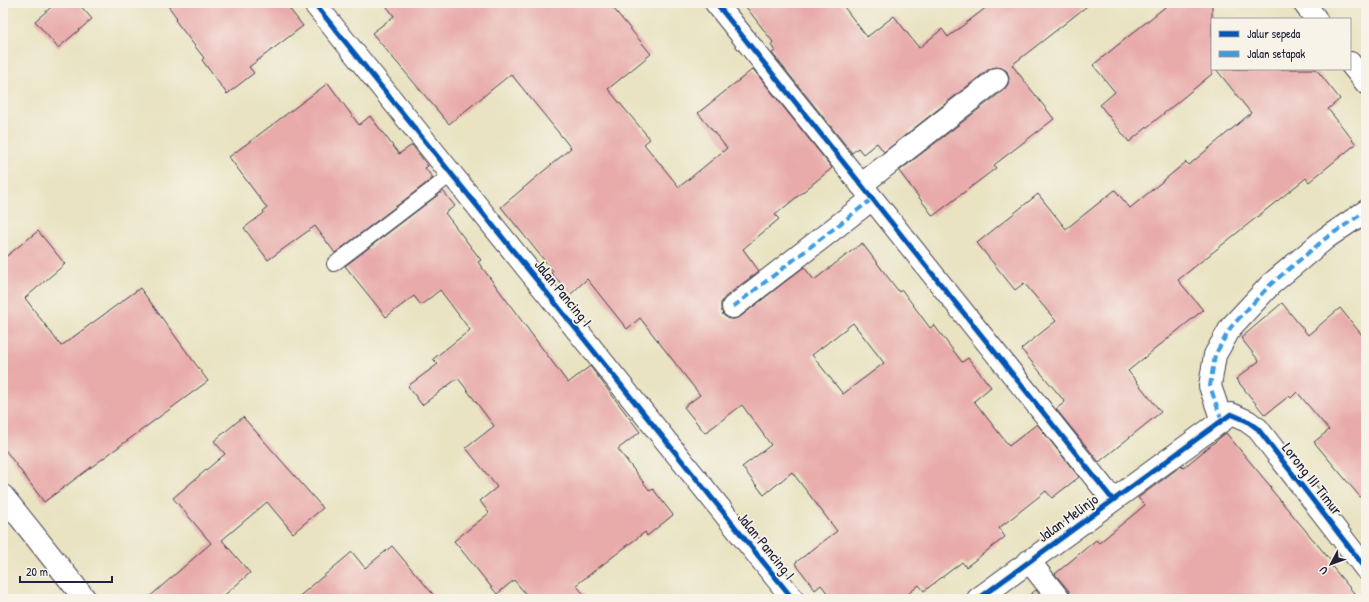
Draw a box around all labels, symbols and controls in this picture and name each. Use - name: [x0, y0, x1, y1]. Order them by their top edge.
- legend: [1211, 18, 1351, 70]
- text: Jalur sepeda: [1247, 25, 1301, 42]
- text: Jalan setapak: [1247, 45, 1305, 62]
- street label: Jalan Pancing I: [530, 255, 597, 331]
- street label: Lorong III Timur: [1277, 438, 1348, 520]
- street label: Jalan Melinjo: [1033, 488, 1102, 547]
- street label: Jalan Pancing I: [733, 508, 800, 584]
- north arrow: [1311, 544, 1351, 584]
- scale bar: [20, 558, 112, 584]
- text: 20 m: [26, 563, 48, 580]
- text: U: [1316, 564, 1331, 577]

